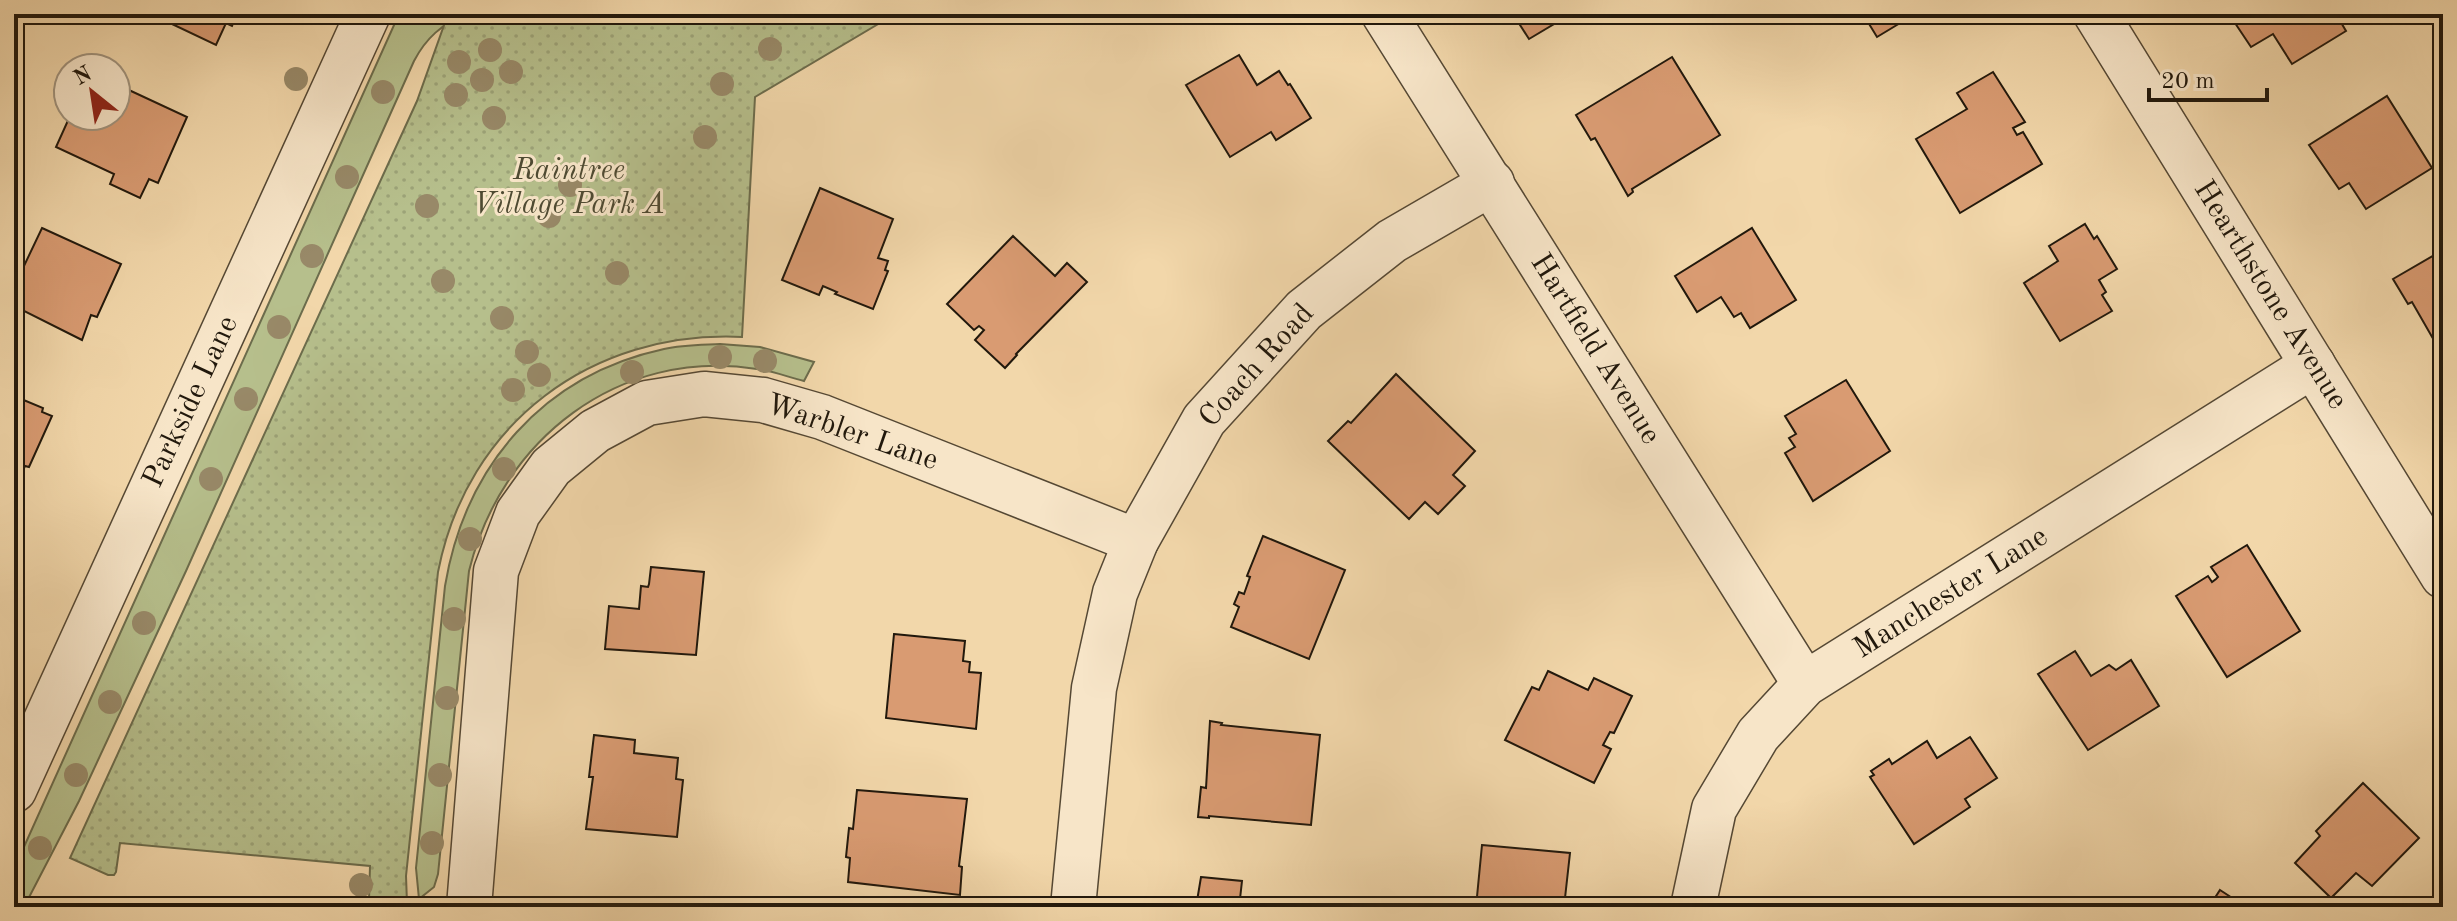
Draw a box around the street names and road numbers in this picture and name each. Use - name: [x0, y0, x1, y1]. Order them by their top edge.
- street label: Hearthstone Avenue: [2187, 175, 2353, 415]
- street label: Hartfield Avenue: [1524, 248, 1666, 450]
- street label: Coach Road: [1194, 299, 1320, 433]
- street label: Parkside Lane: [138, 312, 244, 492]
- street label: Warbler Lane: [762, 390, 942, 476]
- street label: Manchester Lane: [1849, 521, 2053, 665]

